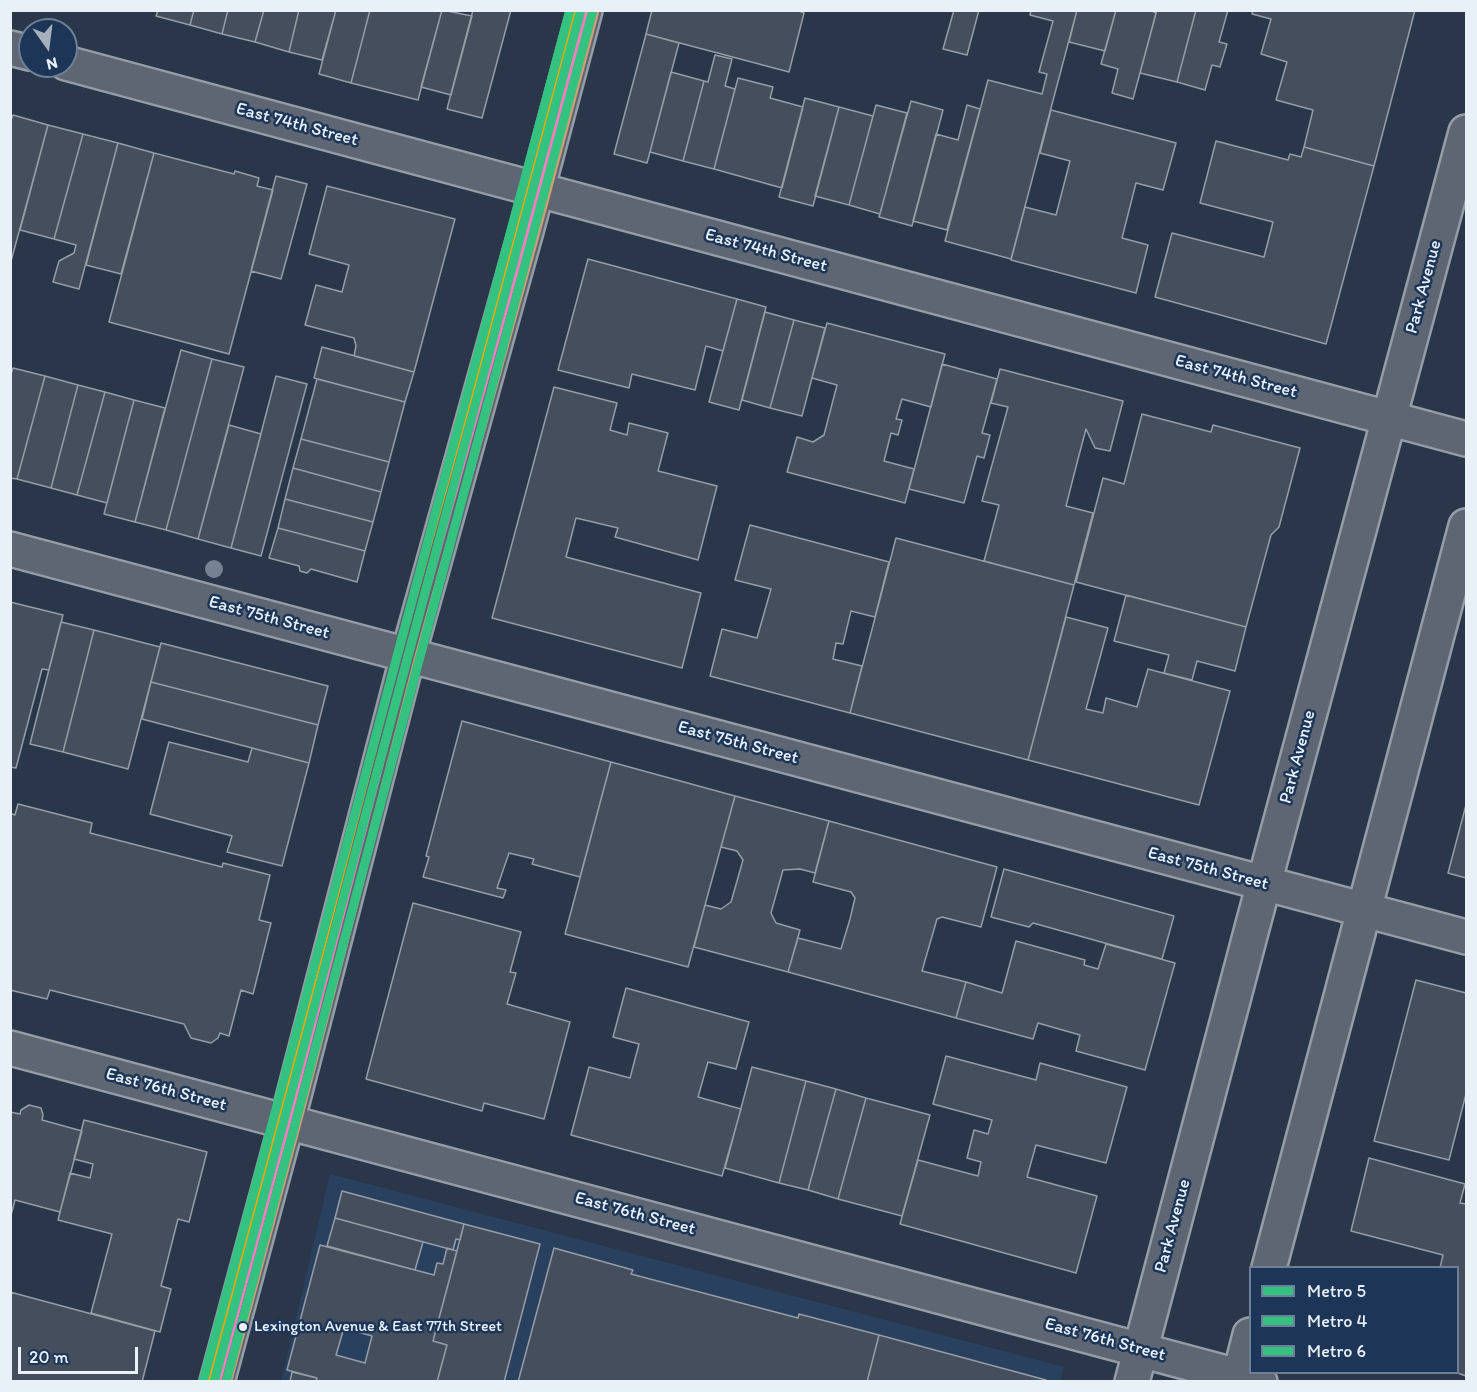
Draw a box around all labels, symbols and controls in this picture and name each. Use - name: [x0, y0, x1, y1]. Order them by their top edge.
- north arrow: [18, 18, 78, 78]
- text: N: [44, 53, 60, 75]
- street label: East 74th Street: [234, 98, 360, 152]
- street label: East 74th Street: [703, 224, 829, 278]
- street label: Park Avenue: [1401, 238, 1447, 336]
- street label: East 74th Street: [1173, 350, 1299, 404]
- street label: East 75th Street: [206, 592, 332, 644]
- street label: Park Avenue: [1275, 708, 1321, 806]
- street label: East 75th Street: [675, 717, 801, 769]
- street label: East 75th Street: [1145, 843, 1271, 895]
- street label: East 76th Street: [103, 1064, 229, 1116]
- street label: Park Avenue: [1150, 1177, 1196, 1275]
- street label: East 76th Street: [572, 1188, 698, 1240]
- legend: [1249, 1266, 1459, 1374]
- text: Metro 5: [1307, 1280, 1366, 1302]
- text: Metro 4: [1307, 1310, 1367, 1332]
- street label: East 76th Street: [1042, 1314, 1168, 1366]
- place label: Lexington Avenue & East 77th Street: [254, 1317, 502, 1337]
- marker: Lexington Avenue & East 77th Street: [237, 1321, 249, 1333]
- scale bar: [21, 1335, 141, 1373]
- text: Metro 6: [1307, 1340, 1366, 1362]
- text: 20 m: [29, 1346, 69, 1368]

